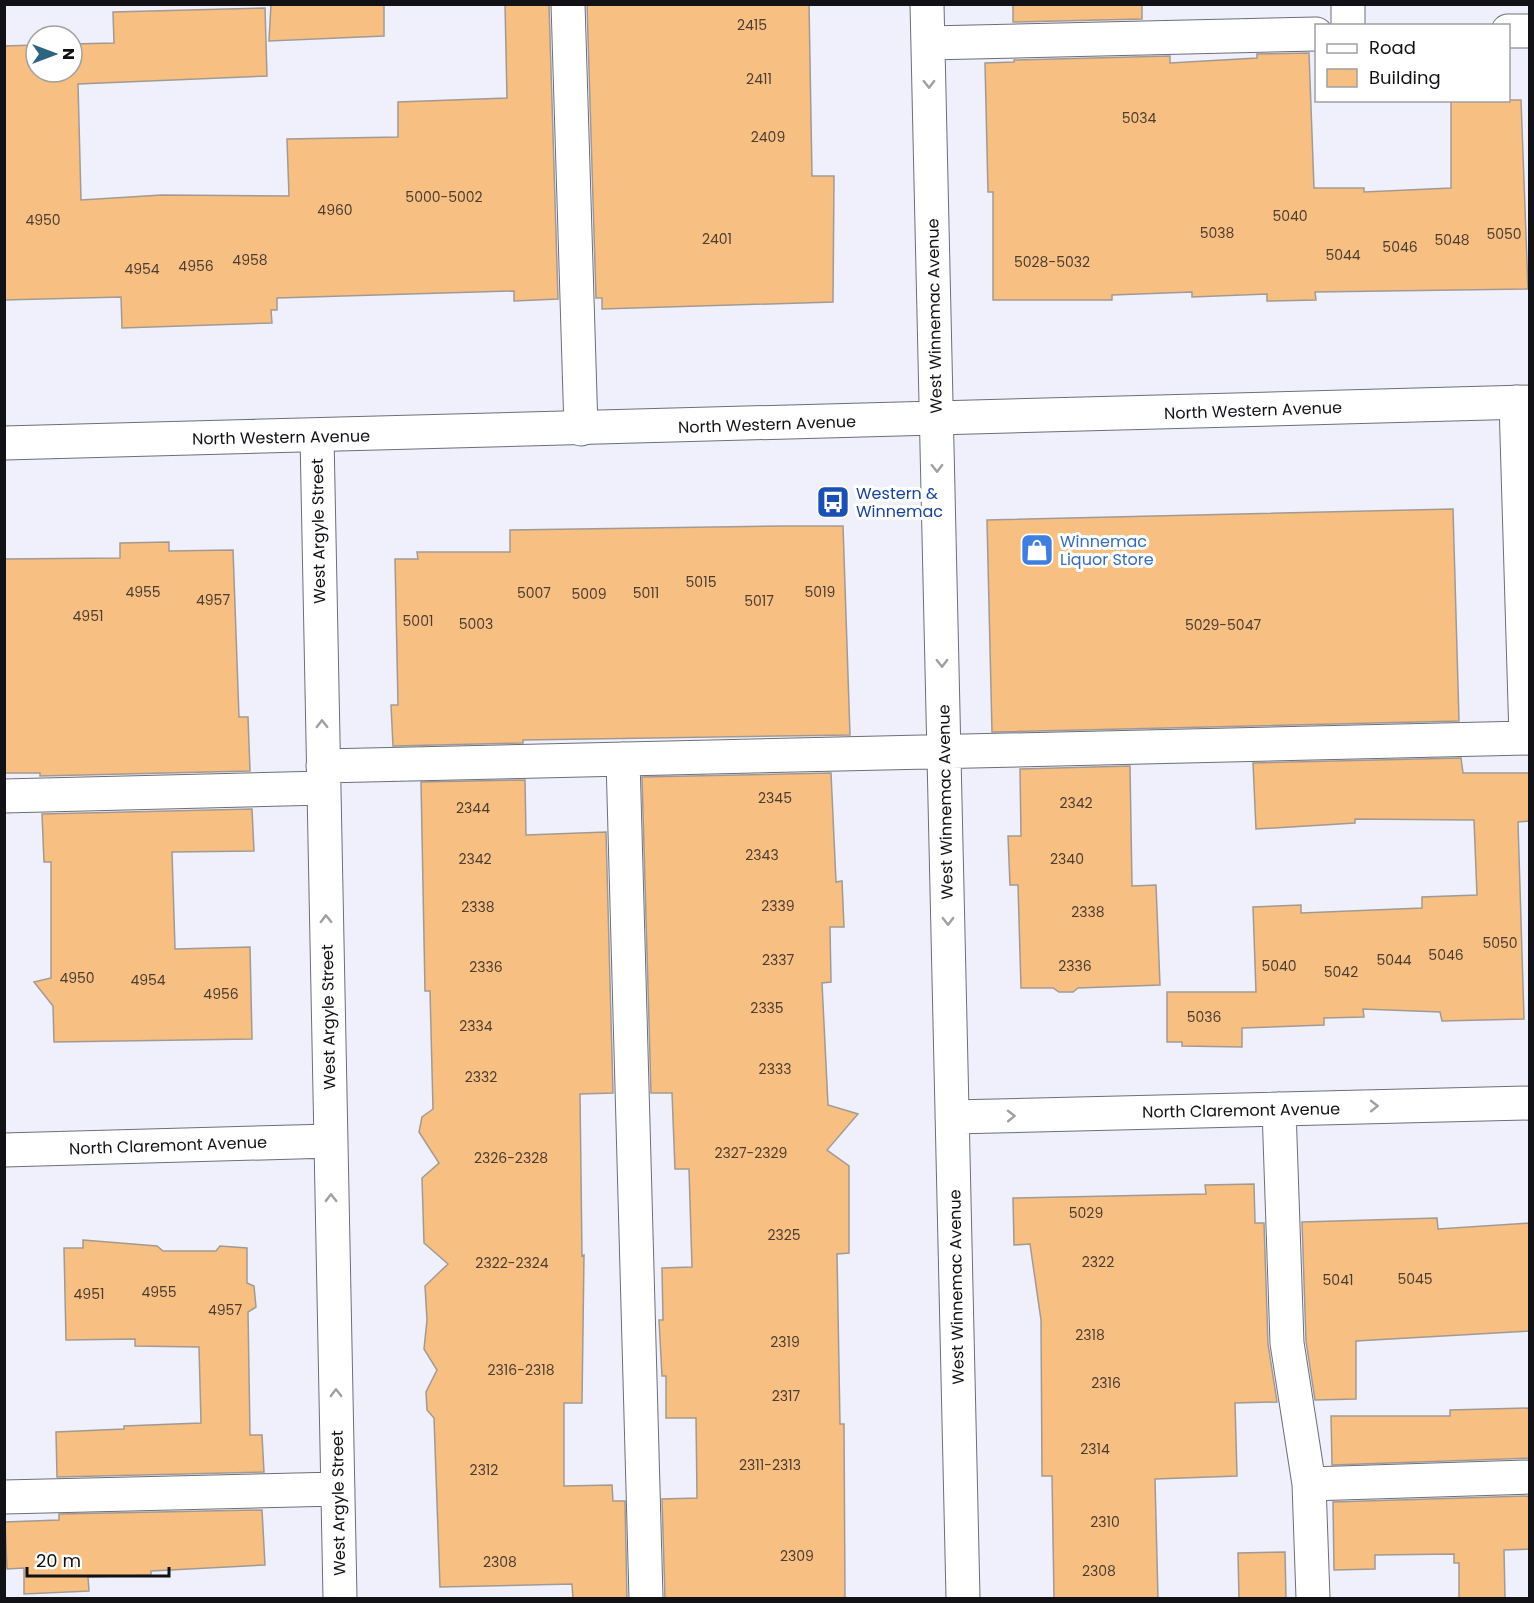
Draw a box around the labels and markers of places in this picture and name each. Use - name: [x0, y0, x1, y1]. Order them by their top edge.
- place label: Western & Winnemac: [856, 482, 943, 523]
- bus stop icon: Western & Winnemac: [815, 484, 851, 520]
- place label: Winnemac Liquor Store: [1060, 530, 1154, 571]
- shop icon: Winnemac Liquor Store: [1019, 532, 1055, 568]

